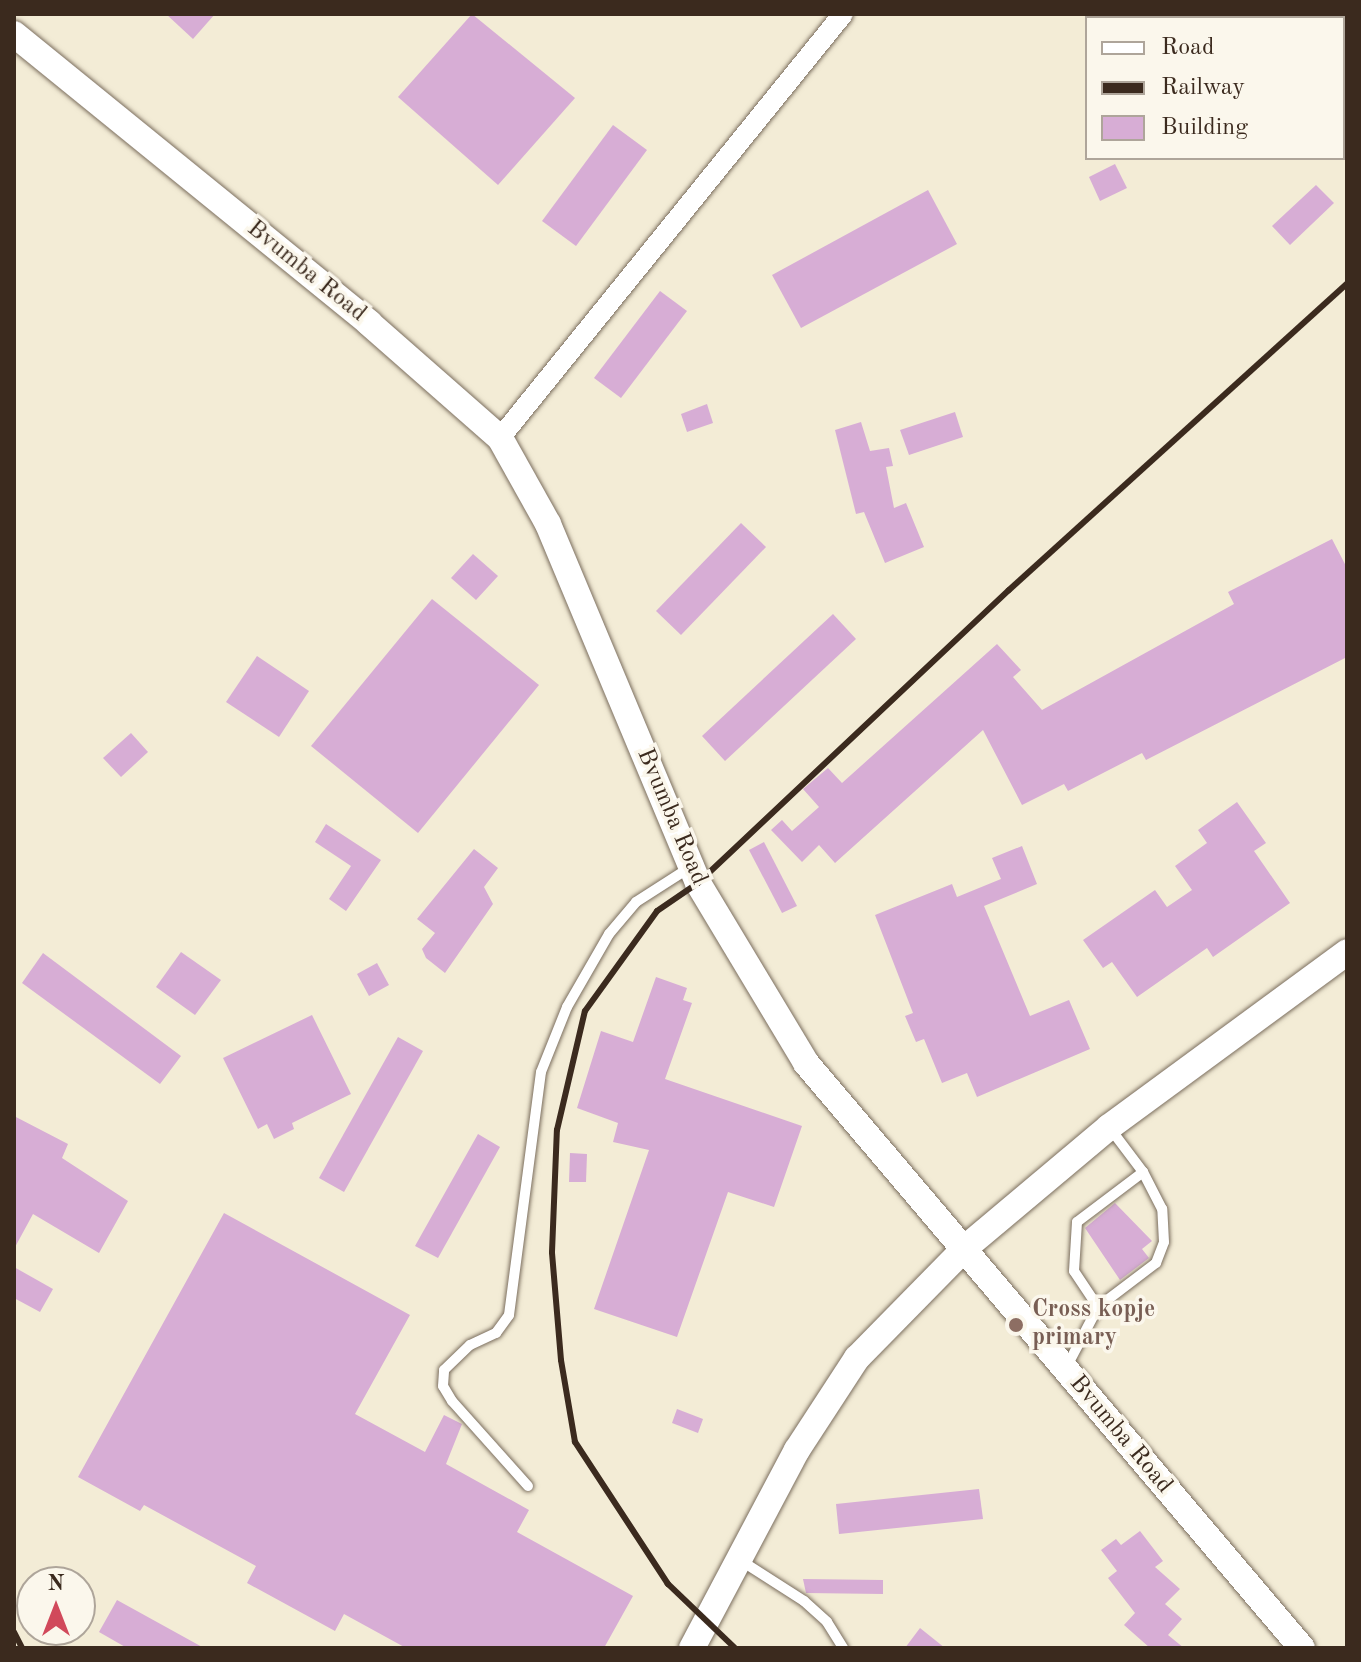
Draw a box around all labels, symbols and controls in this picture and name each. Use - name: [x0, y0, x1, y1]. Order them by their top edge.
- legend: [1085, 16, 1345, 160]
- text: Road: [1161, 36, 1214, 60]
- text: Railway: [1161, 76, 1245, 100]
- text: Building: [1161, 116, 1248, 140]
- street label: Bvumba Road: [240, 215, 372, 329]
- street label: Bvumba Road: [629, 744, 713, 890]
- place label: Cross kopje primary: [1032, 1297, 1155, 1353]
- marker: Cross kopje primary: [1007, 1316, 1025, 1334]
- street label: Bvumba Road: [1062, 1370, 1178, 1500]
- north arrow: [16, 1566, 96, 1646]
- text: N: [48, 1573, 64, 1595]

